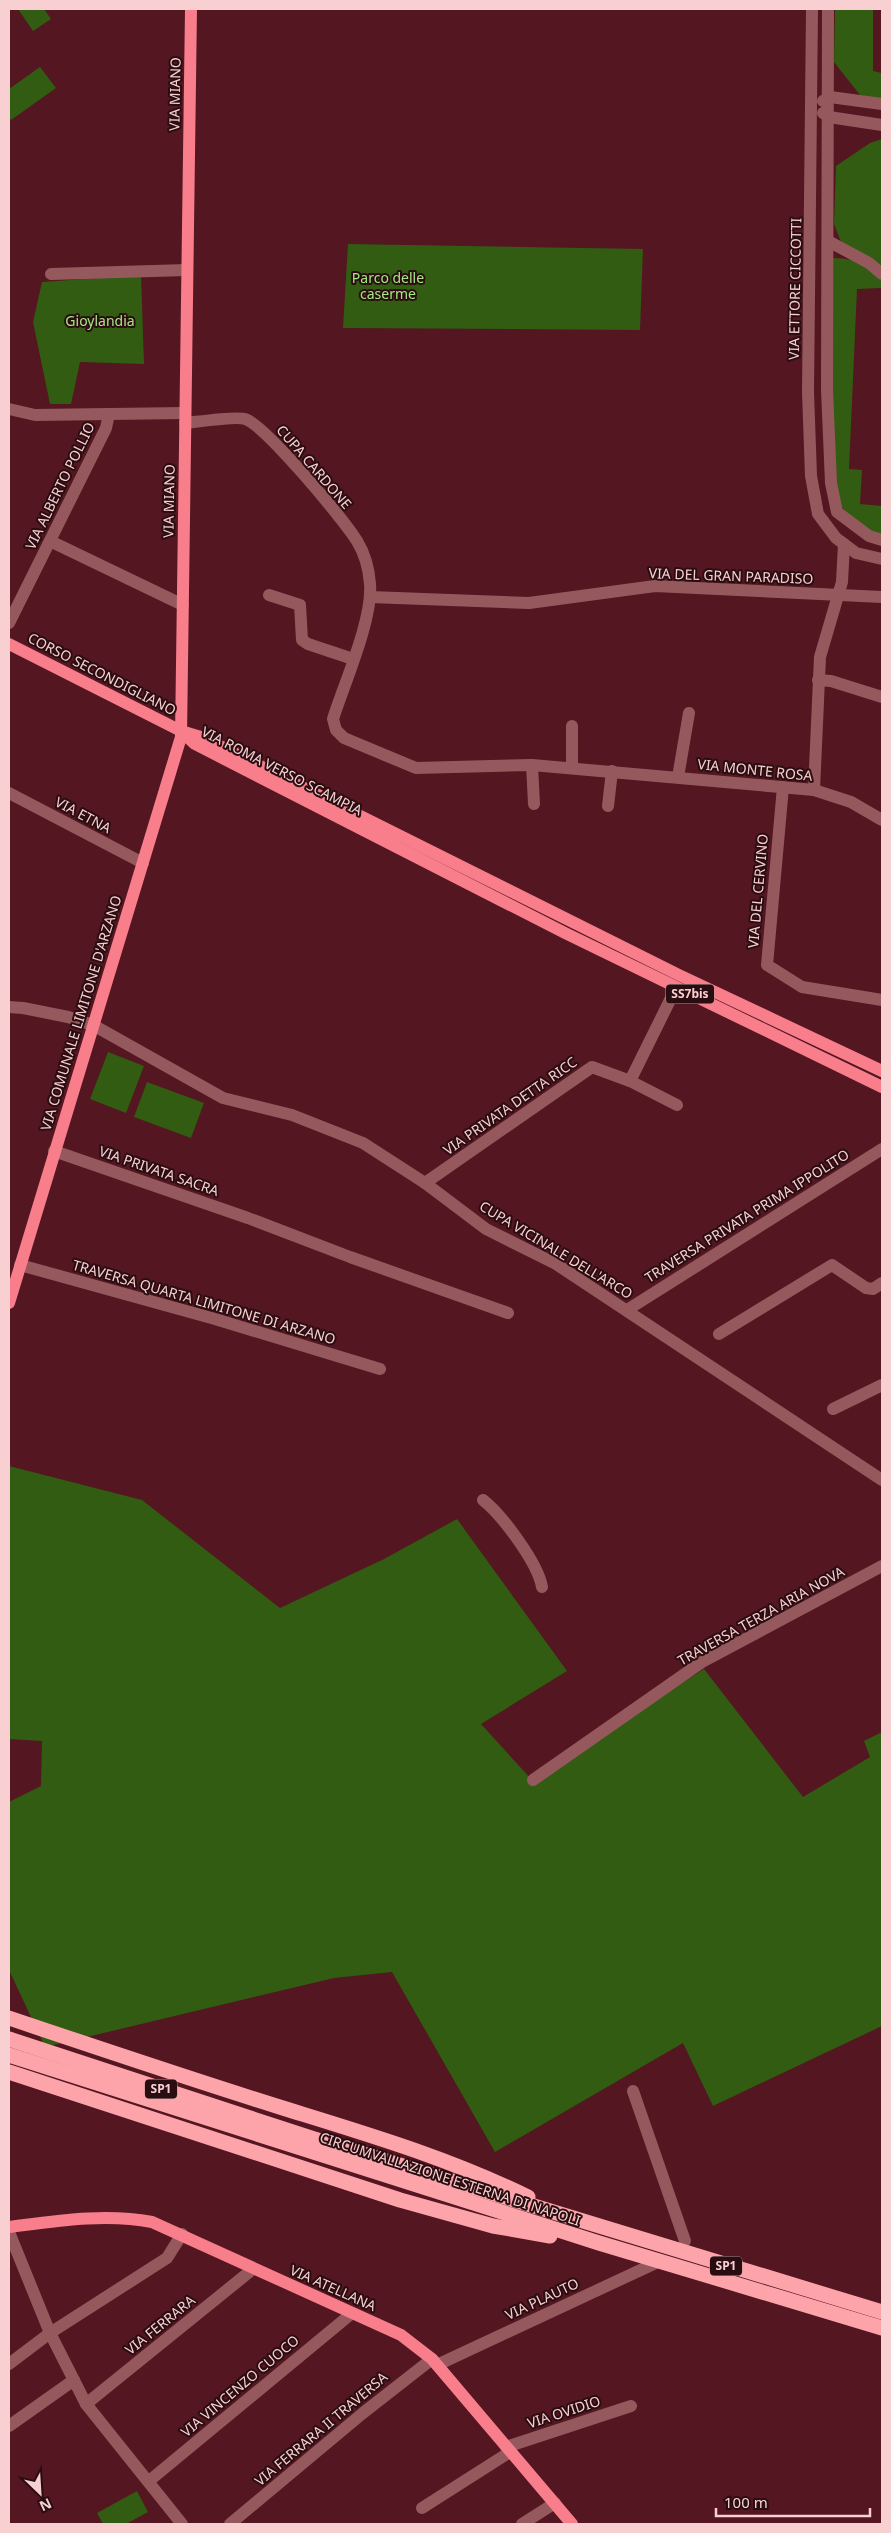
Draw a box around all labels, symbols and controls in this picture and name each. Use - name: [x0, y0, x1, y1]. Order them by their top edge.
- street label: VIA MIANO: [164, 57, 185, 131]
- street label: VIA ETTORE CICCOTTI: [784, 218, 805, 360]
- park label: Parco delle caserme: [352, 268, 424, 303]
- park label: Gioylandia: [65, 311, 135, 330]
- street label: VIA ALBERTO POLLIO: [20, 419, 99, 553]
- street label: CUPA CARDONE: [273, 421, 356, 513]
- street label: VIA MIANO: [158, 464, 179, 538]
- street label: VIA DEL GRAN PARADISO: [648, 563, 814, 588]
- street label: CORSO SECONDIGLIANO: [25, 628, 180, 719]
- street label: VIA ROMA VERSO SCAMPIA: [199, 722, 366, 819]
- street label: VIA MONTE ROSA: [697, 754, 814, 785]
- street label: VIA ETNA: [52, 792, 115, 837]
- street label: VIA DEL CERVINO: [743, 833, 772, 949]
- street label: VIA COMUNALE LIMITONE D'ARZANO: [36, 893, 125, 1133]
- road number: SS7bis: [666, 984, 714, 1004]
- street label: VIA PRIVATA DETTA RICC: [439, 1052, 580, 1159]
- street label: VIA PRIVATA SACRA: [97, 1141, 222, 1200]
- street label: TRAVERSA PRIVATA PRIMA IPPOLITO: [641, 1145, 853, 1287]
- street label: CUPA VICINALE DELL'ARCO: [476, 1196, 636, 1303]
- street label: TRAVERSA QUARTA LIMITONE DI ARZANO: [70, 1255, 338, 1348]
- street label: TRAVERSA TERZA ARIA NOVA: [674, 1562, 848, 1669]
- road number: SP1: [145, 2080, 177, 2098]
- street label: CIRCUMVALLAZIONE ESTERNA DI NAPOLI: [317, 2127, 583, 2230]
- road number: SP1: [710, 2256, 742, 2276]
- street label: VIA ATELLANA: [287, 2260, 379, 2315]
- street label: VIA PLAUTO: [502, 2273, 582, 2324]
- street label: VIA FERRARA: [121, 2291, 199, 2359]
- street label: VIA VINCENZO CUOCO: [177, 2330, 303, 2441]
- street label: VIA FERRARA II TRAVERSA: [250, 2367, 391, 2490]
- street label: VIA OVIDIO: [525, 2391, 603, 2432]
- north arrow: [15, 2468, 65, 2518]
- scale bar: [716, 2486, 870, 2518]
- text: 100 m: [724, 2492, 768, 2512]
- text: N: [37, 2494, 55, 2516]

